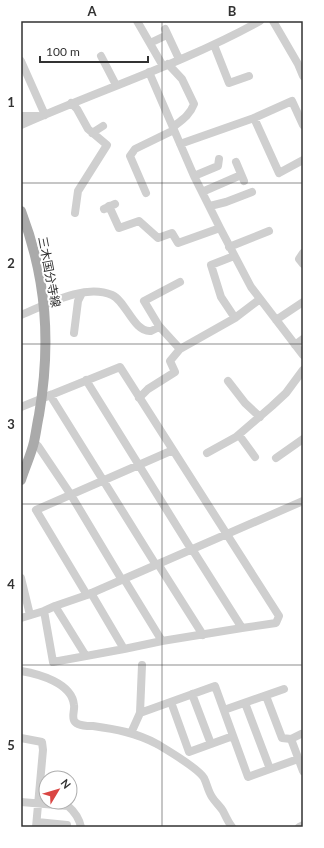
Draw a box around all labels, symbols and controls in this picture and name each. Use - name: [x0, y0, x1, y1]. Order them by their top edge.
- text: A: [86, 3, 97, 19]
- text: B: [228, 3, 237, 19]
- scale bar: [40, 38, 148, 64]
- text: 100 m: [46, 44, 80, 59]
- text: 1: [7, 94, 15, 110]
- street label: 三木国分寺線: [35, 235, 64, 309]
- text: 2: [7, 255, 15, 271]
- text: 3: [7, 416, 15, 432]
- text: 4: [7, 576, 15, 592]
- text: 5: [7, 737, 15, 753]
- north arrow: [38, 770, 78, 810]
- text: N: [59, 776, 74, 791]

